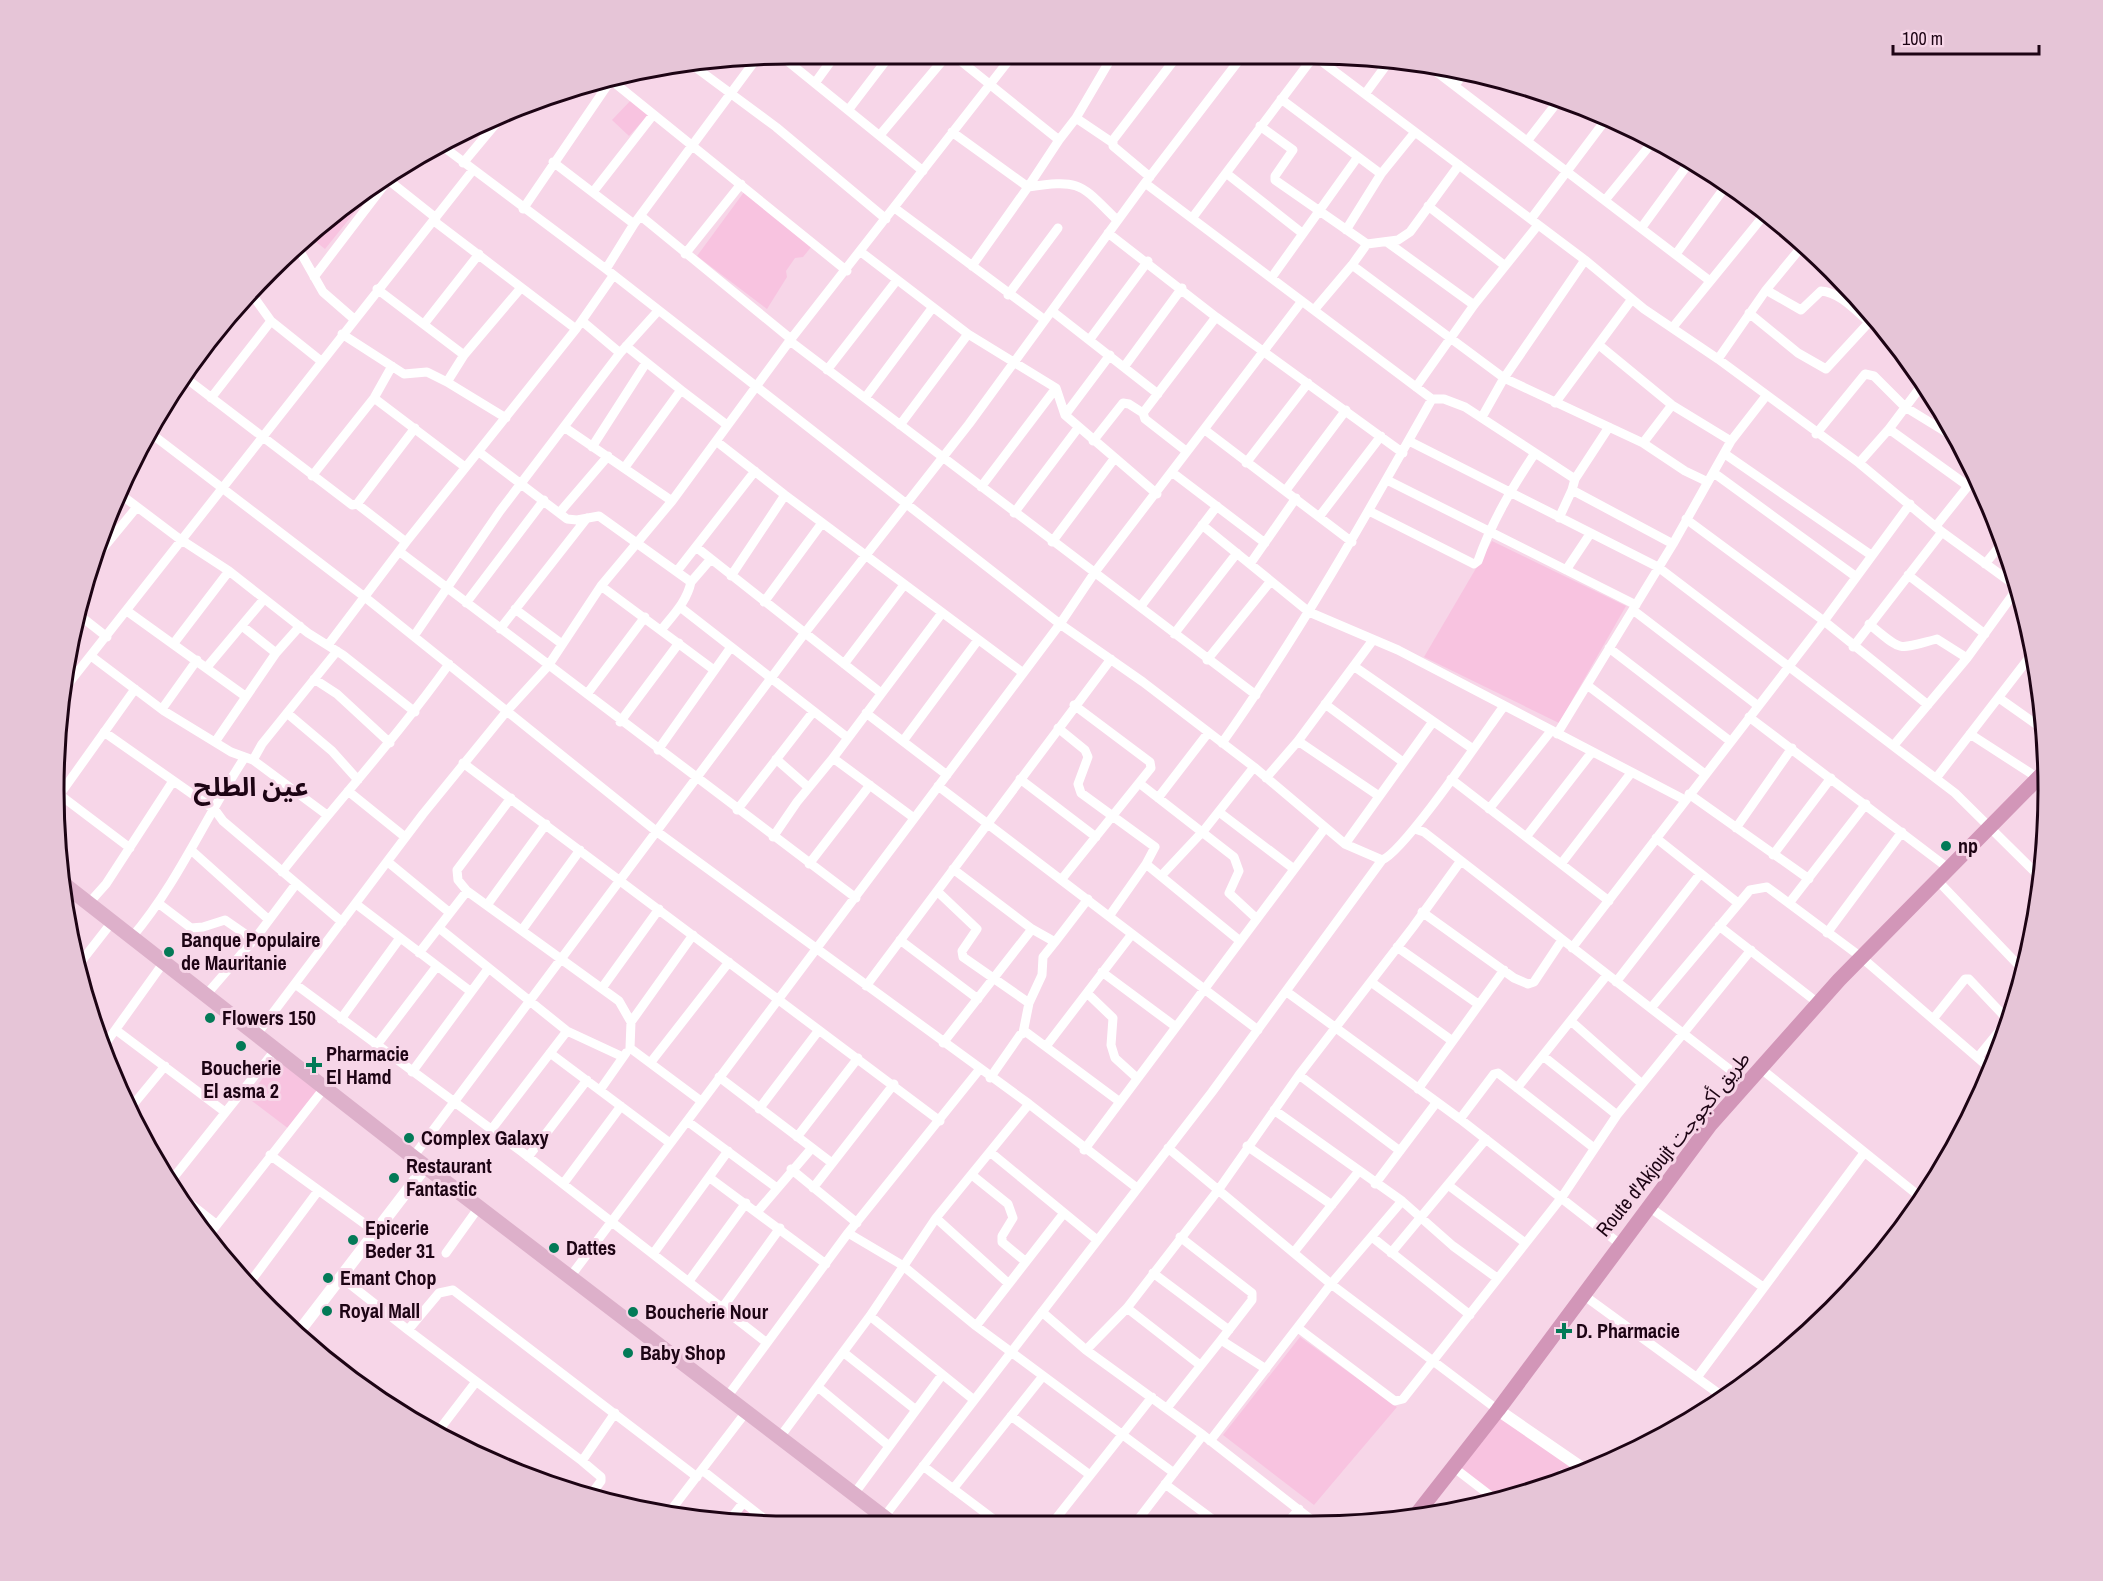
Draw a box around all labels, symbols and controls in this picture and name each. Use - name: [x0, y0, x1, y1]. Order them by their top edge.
- scale bar: [1893, 18, 2038, 56]
- text: 100 m: [1902, 26, 1943, 51]
- district label: عين الطلح: [194, 769, 308, 806]
- place label: np: [1958, 832, 1978, 859]
- marker: np: [1939, 839, 1953, 853]
- place label: Banque Populaire de Mauritanie: [181, 926, 320, 976]
- marker: Banque Populaire de Mauritanie: [162, 945, 176, 959]
- place label: Flowers 150: [222, 1004, 316, 1031]
- marker: Flowers 150: [203, 1011, 217, 1025]
- marker: Boucherie El asma 2: [234, 1039, 248, 1053]
- place label: Pharmacie El Hamd: [326, 1040, 409, 1090]
- street label: Route d'Akjoujt طريق أكجوجت: [1590, 1046, 1756, 1242]
- place label: Boucherie El asma 2: [201, 1054, 281, 1104]
- marker: Pharmacie El Hamd: [307, 1058, 321, 1072]
- place label: Complex Galaxy: [421, 1124, 549, 1151]
- marker: Complex Galaxy: [402, 1131, 416, 1145]
- place label: Restaurant Fantastic: [406, 1152, 492, 1202]
- marker: Restaurant Fantastic: [387, 1171, 401, 1185]
- place label: Epicerie Beder 31: [365, 1214, 435, 1264]
- marker: Epicerie Beder 31: [346, 1233, 360, 1247]
- place label: Dattes: [566, 1234, 616, 1261]
- marker: Dattes: [547, 1241, 561, 1255]
- place label: Emant Chop: [340, 1264, 437, 1291]
- marker: Emant Chop: [321, 1271, 335, 1285]
- place label: Royal Mall: [339, 1297, 420, 1324]
- place label: Boucherie Nour: [645, 1298, 769, 1325]
- marker: Royal Mall: [320, 1304, 334, 1318]
- marker: Boucherie Nour: [626, 1305, 640, 1319]
- place label: D. Pharmacie: [1576, 1317, 1680, 1344]
- marker: D. Pharmacie: [1557, 1324, 1571, 1338]
- place label: Baby Shop: [640, 1339, 726, 1366]
- marker: Baby Shop: [621, 1346, 635, 1360]

